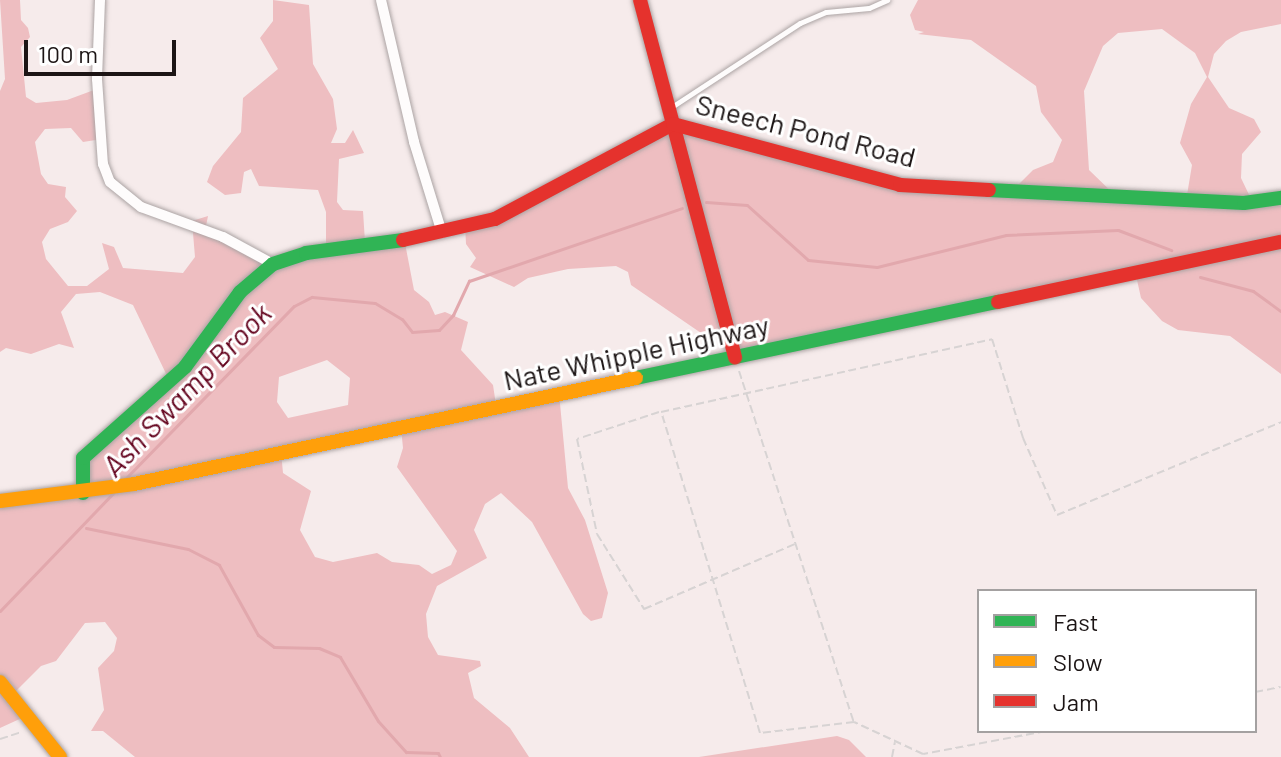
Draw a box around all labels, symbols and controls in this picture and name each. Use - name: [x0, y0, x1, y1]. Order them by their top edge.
- scale bar: [28, 24, 180, 74]
- text: 100 m: [38, 39, 98, 68]
- street label: Sneech Pond Road: [693, 86, 919, 174]
- water label: Ash Swamp Brook: [94, 295, 278, 483]
- street label: Nate Whipple Highway: [500, 307, 772, 397]
- legend: [977, 589, 1257, 733]
- text: Fast: [1053, 607, 1098, 636]
- text: Slow: [1053, 647, 1102, 676]
- text: Jam: [1053, 687, 1099, 716]

